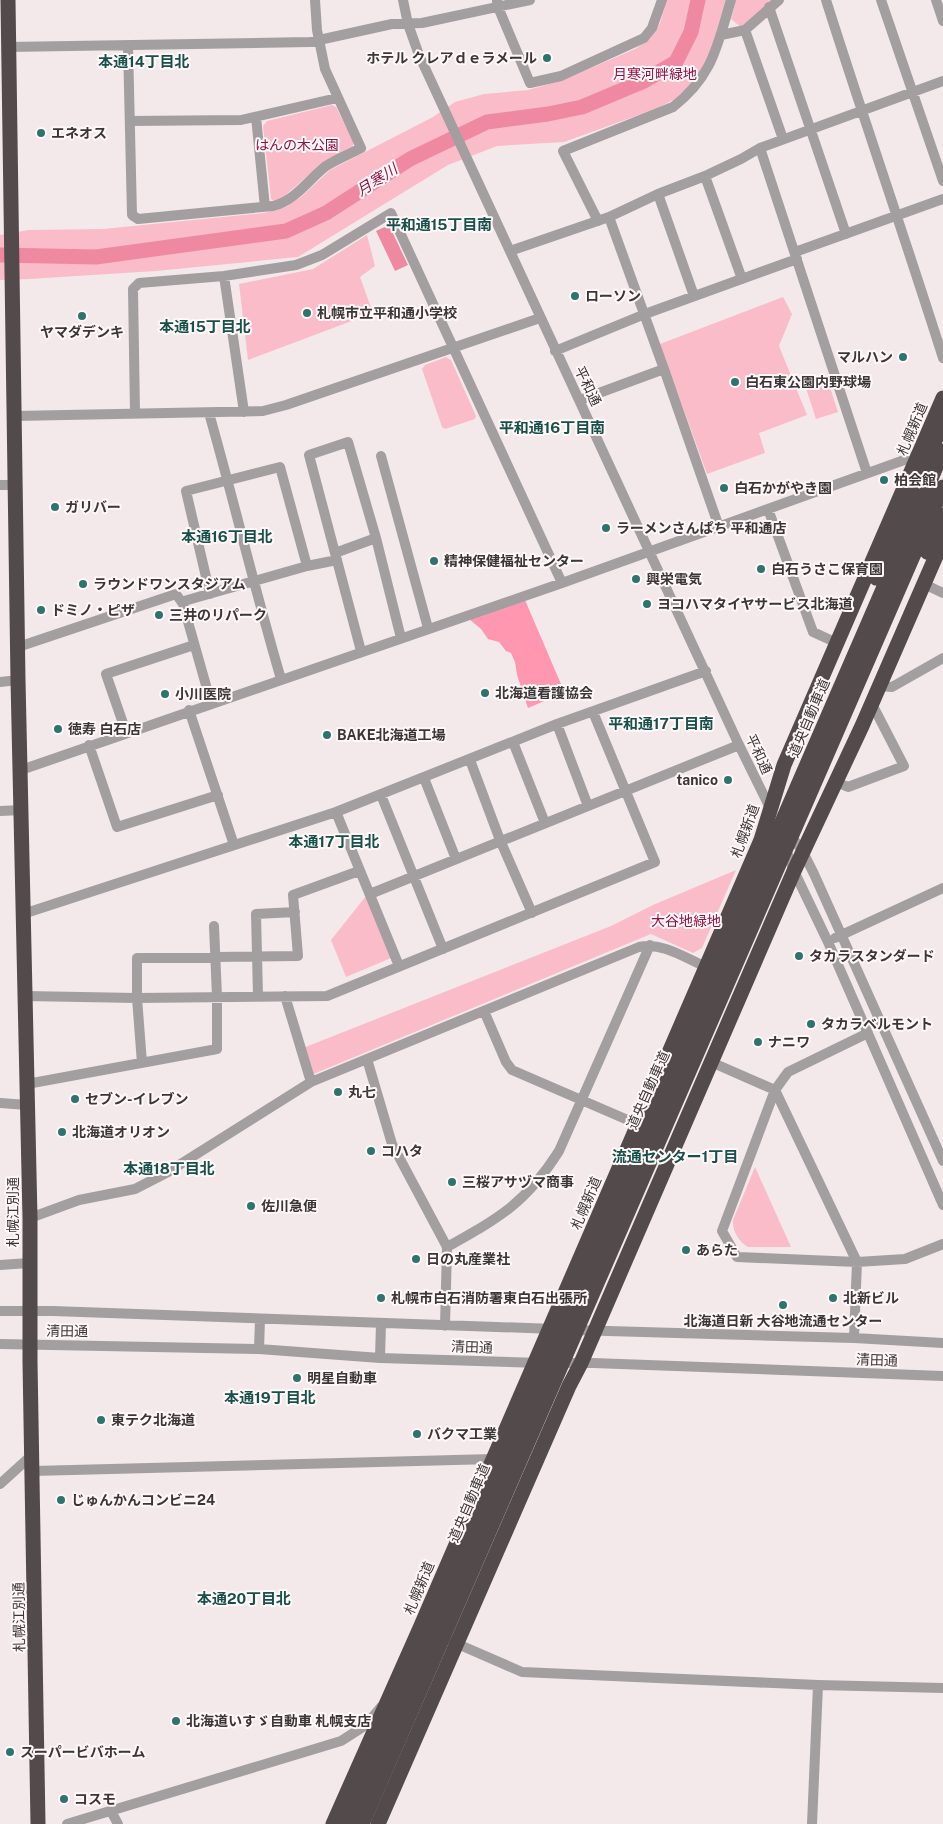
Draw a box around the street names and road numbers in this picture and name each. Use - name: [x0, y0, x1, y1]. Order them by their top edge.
- street label: 平和通: [572, 364, 604, 408]
- street label: 札幌新道: [894, 400, 930, 458]
- street label: 道央自動車道: [785, 676, 833, 760]
- street label: 平和通: [743, 732, 775, 776]
- street label: 札幌新道: [728, 802, 762, 860]
- street label: 道央自動車道: [624, 1048, 672, 1132]
- street label: 札幌新道: [568, 1174, 604, 1232]
- street label: 札幌江別通: [5, 1177, 21, 1247]
- street label: 清田通: [46, 1323, 88, 1339]
- street label: 清田通: [451, 1338, 493, 1356]
- street label: 清田通: [856, 1351, 898, 1369]
- street label: 道央自動車道: [445, 1461, 493, 1545]
- street label: 札幌新道: [401, 1559, 437, 1617]
- street label: 札幌江別通: [10, 1582, 28, 1652]

